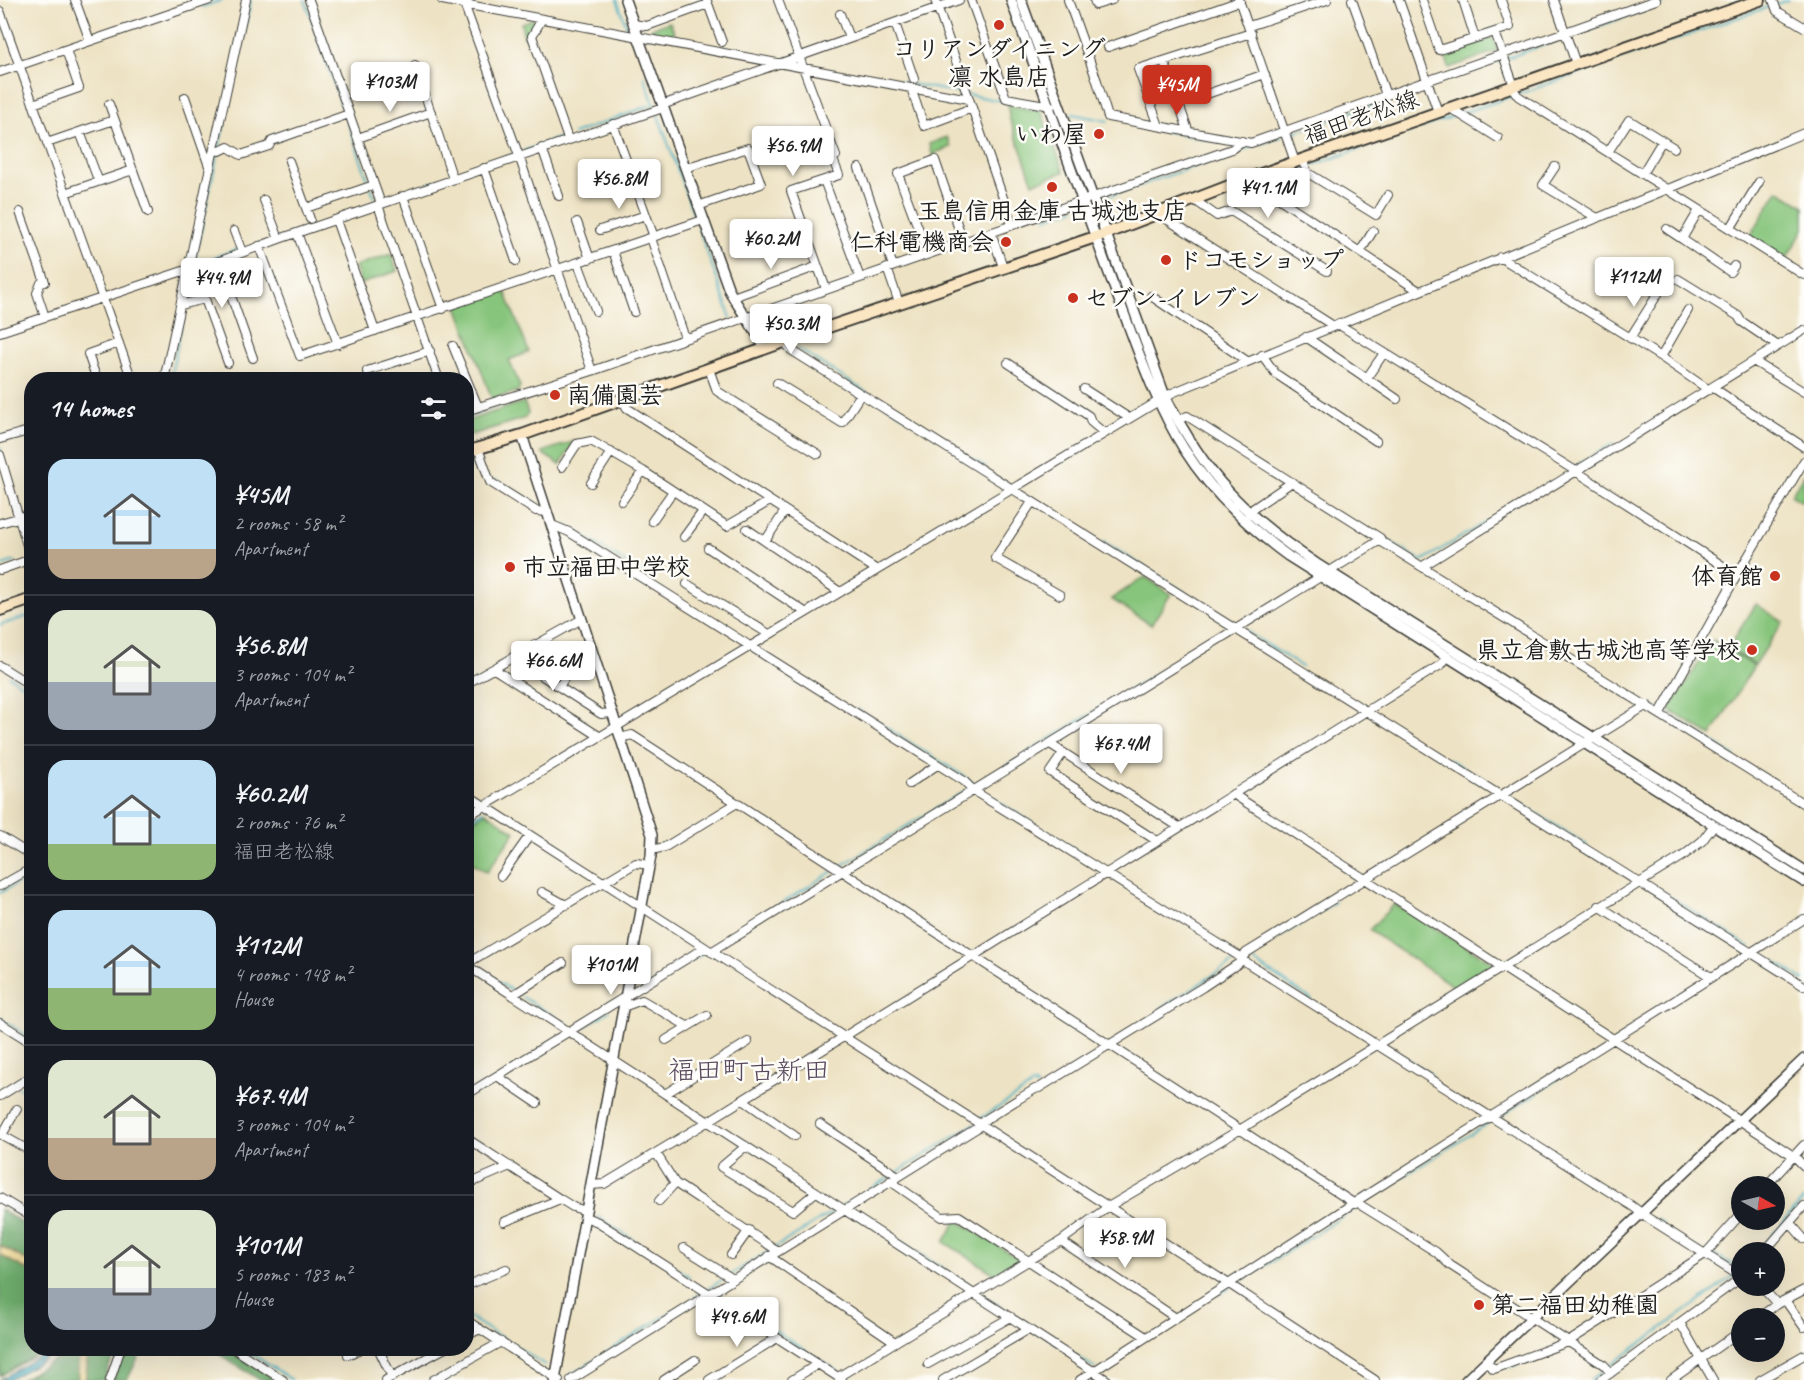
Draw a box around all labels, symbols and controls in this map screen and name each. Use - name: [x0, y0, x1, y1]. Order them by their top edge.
- marker: コリアンダイニング 凛 水島店: [992, 18, 1006, 32]
- place label: コリアンダイニング 凛 水島店: [892, 34, 1106, 92]
- pin: ¥103M: [348, 62, 432, 113]
- pin: ¥45M: [1141, 65, 1213, 116]
- text: ¥103M: [365, 69, 415, 94]
- text: ¥45M: [1156, 72, 1198, 97]
- street label: 福田老松線: [1299, 83, 1423, 151]
- place label: いわ屋: [1015, 119, 1087, 149]
- pin: ¥56.9M: [744, 126, 842, 177]
- marker: いわ屋: [1092, 127, 1106, 141]
- text: ¥56.9M: [766, 133, 820, 158]
- pin: ¥56.8M: [570, 159, 668, 210]
- text: ¥56.8M: [592, 166, 646, 191]
- pin: ¥41.1M: [1219, 168, 1317, 219]
- text: ¥41.1M: [1241, 175, 1295, 200]
- marker: 玉島信用金庫 古城池支店: [1045, 180, 1059, 194]
- place label: 玉島信用金庫 古城池支店: [917, 196, 1187, 226]
- pin: ¥60.2M: [722, 219, 820, 270]
- text: ¥60.2M: [744, 226, 798, 251]
- place label: 仁科電機商会: [850, 227, 994, 257]
- marker: 仁科電機商会: [999, 235, 1013, 249]
- place label: ドコモショップ: [1178, 245, 1344, 275]
- marker: ドコモショップ: [1159, 253, 1173, 267]
- pin: ¥112M: [1592, 257, 1676, 308]
- pin: ¥44.9M: [173, 258, 271, 309]
- text: ¥112M: [1609, 264, 1659, 289]
- text: ¥44.9M: [195, 265, 249, 290]
- place label: セブン-イレブン: [1085, 283, 1261, 313]
- marker: セブン-イレブン: [1066, 291, 1080, 305]
- pin: ¥50.3M: [742, 304, 840, 355]
- text: ¥50.3M: [764, 311, 818, 336]
- place label: 南備園芸: [567, 380, 663, 410]
- marker: 南備園芸: [548, 388, 562, 402]
- text: 14 homes: [48, 392, 133, 425]
- icon: filters: [417, 392, 450, 425]
- text: ¥45M: [234, 478, 288, 511]
- icon: home: [96, 483, 168, 555]
- text: 2 rooms · 58 m²: [234, 511, 342, 536]
- text: Apartment: [234, 536, 307, 561]
- place label: 市立福田中学校: [522, 552, 690, 582]
- marker: 市立福田中学校: [503, 560, 517, 574]
- place label: 体育館: [1691, 561, 1763, 591]
- marker: 体育館: [1768, 569, 1782, 583]
- text: ¥56.8M: [234, 629, 305, 662]
- icon: home: [96, 634, 168, 706]
- place label: 県立倉敷古城池高等学校: [1476, 635, 1740, 665]
- pin: ¥66.6M: [504, 641, 602, 692]
- marker: 県立倉敷古城池高等学校: [1745, 643, 1759, 657]
- text: ¥66.6M: [525, 648, 581, 673]
- text: 3 rooms · 104 m²: [234, 662, 351, 687]
- text: Apartment: [234, 687, 307, 712]
- pin: ¥67.4M: [1072, 724, 1170, 775]
- text: ¥67.4M: [1094, 731, 1148, 756]
- text: ¥60.2M: [234, 777, 305, 810]
- icon: home: [96, 784, 168, 856]
- text: 2 rooms · 76 m²: [234, 810, 342, 835]
- text: 福田老松線: [234, 839, 334, 864]
- text: ¥112M: [234, 929, 300, 962]
- icon: home: [96, 934, 168, 1006]
- pin: ¥101M: [569, 945, 653, 996]
- text: ¥101M: [586, 952, 636, 977]
- text: 4 rooms · 148 m²: [234, 962, 351, 987]
- text: House: [234, 987, 273, 1012]
- district label: 福田町古新田: [668, 1053, 830, 1087]
- text: ¥67.4M: [234, 1079, 305, 1112]
- icon: home: [96, 1084, 168, 1156]
- text: 3 rooms · 104 m²: [234, 1112, 351, 1137]
- text: Apartment: [234, 1137, 307, 1162]
- north arrow: [1731, 1176, 1785, 1230]
- map controls: [1731, 1176, 1785, 1362]
- pin: ¥58.9M: [1076, 1218, 1174, 1269]
- text: ¥58.9M: [1098, 1225, 1152, 1250]
- text: ¥101M: [234, 1229, 300, 1262]
- icon: home: [96, 1234, 168, 1306]
- button: +: [1731, 1242, 1785, 1296]
- text: 5 rooms · 183 m²: [234, 1262, 351, 1287]
- text: House: [234, 1287, 273, 1312]
- place label: 第二福田幼稚園: [1491, 1290, 1659, 1320]
- pin: ¥49.6M: [688, 1297, 786, 1348]
- marker: 第二福田幼稚園: [1472, 1298, 1486, 1312]
- text: ¥49.6M: [710, 1304, 764, 1329]
- button: −: [1731, 1308, 1785, 1362]

